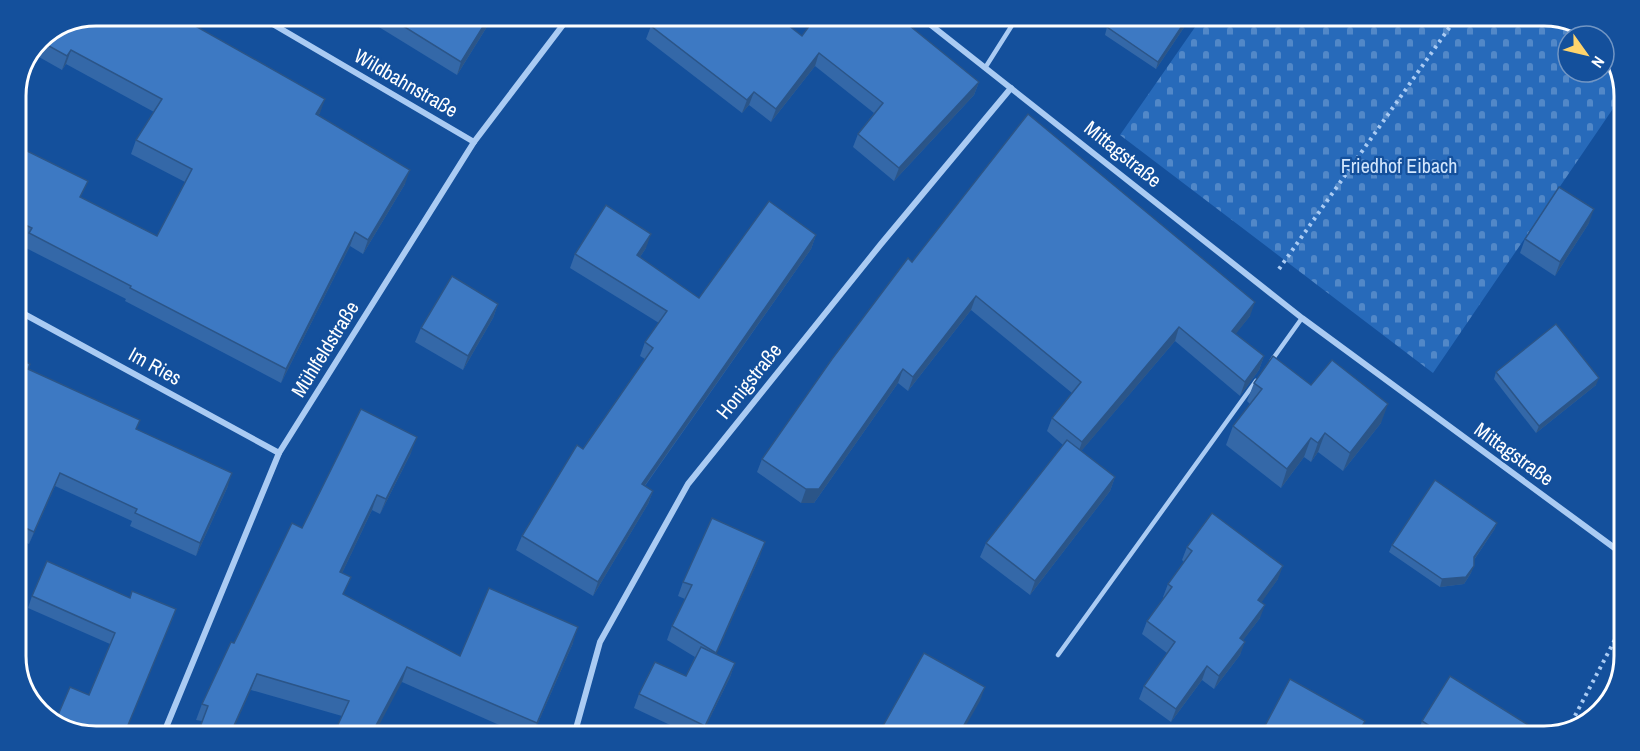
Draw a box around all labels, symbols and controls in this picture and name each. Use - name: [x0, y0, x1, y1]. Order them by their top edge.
- north arrow: [1556, 24, 1616, 84]
- street label: Wildbahnstraße: [349, 42, 463, 123]
- text: N: [1587, 52, 1610, 72]
- street label: Mittagstraße: [1079, 114, 1168, 193]
- park label: Friedhof Eibach: [1341, 152, 1457, 179]
- street label: Mühlfeldstraße: [284, 296, 365, 402]
- street label: Honigstraße: [710, 337, 788, 424]
- street label: Im Ries: [124, 340, 186, 391]
- street label: Mittagstraße: [1469, 416, 1559, 492]

